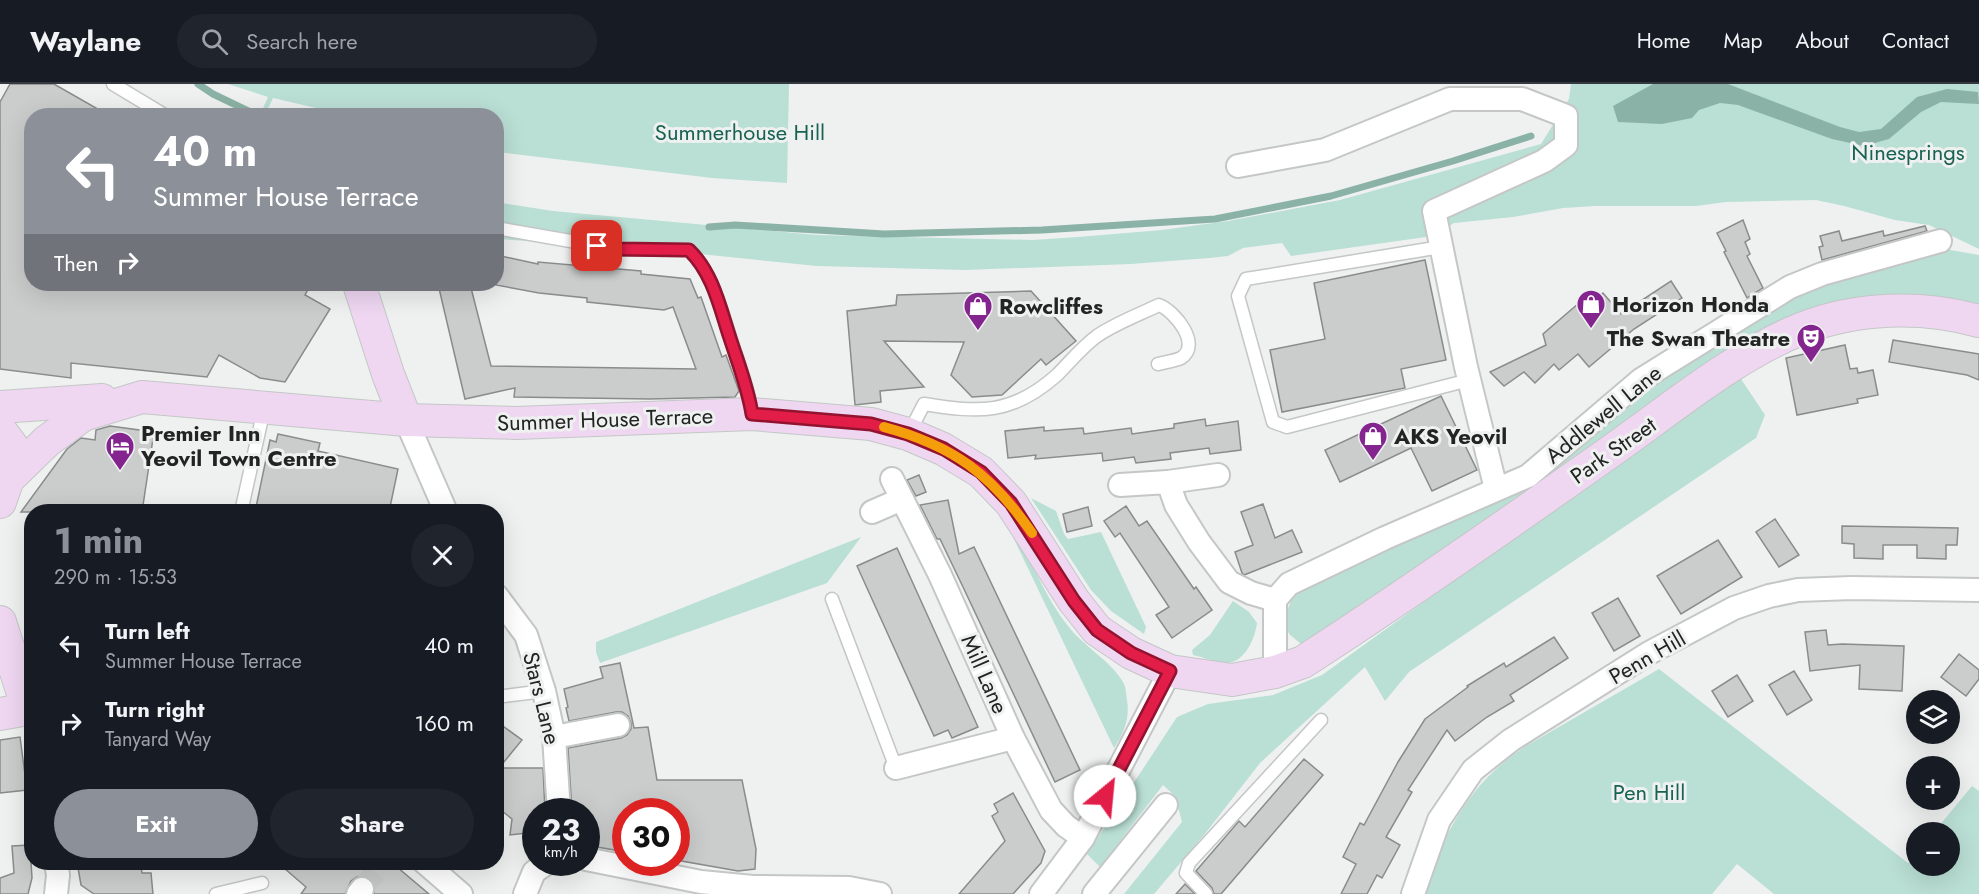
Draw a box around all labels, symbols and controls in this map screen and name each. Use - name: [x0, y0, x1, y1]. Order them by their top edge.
- search box: [177, 14, 597, 68]
- text: Waylane: [30, 21, 141, 62]
- icon: search: [198, 25, 231, 58]
- text: Search here: [246, 25, 358, 57]
- text: Home: [1637, 26, 1690, 56]
- text: Map: [1723, 26, 1763, 56]
- text: About: [1796, 26, 1849, 56]
- text: Contact: [1882, 26, 1949, 56]
- park label: Summerhouse Hill: [655, 116, 825, 148]
- text: 40 m: [153, 121, 257, 182]
- icon: left: [54, 132, 132, 210]
- park label: Ninesprings: [1851, 136, 1965, 168]
- text: Summer House Terrace: [153, 177, 419, 216]
- pin: [571, 220, 622, 271]
- icon: arrive: [580, 229, 613, 262]
- icon: right: [111, 246, 144, 279]
- text: Then: [54, 247, 99, 279]
- shop icon: Horizon Honda: [1575, 288, 1607, 330]
- place label: Horizon Honda: [1612, 288, 1769, 320]
- shop icon: Rowcliffes: [962, 290, 994, 332]
- place label: Rowcliffes: [999, 290, 1103, 322]
- place label: The Swan Theatre: [1607, 322, 1790, 354]
- theatre icon: The Swan Theatre: [1795, 322, 1827, 364]
- street label: Addlewell Lane: [1538, 357, 1668, 471]
- street label: Summer House Terrace: [496, 399, 714, 439]
- street label: Park Street: [1564, 408, 1663, 491]
- place label: Premier Inn Yeovil Town Centre: [140, 417, 337, 474]
- shop icon: AKS Yeovil: [1357, 420, 1389, 462]
- place label: AKS Yeovil: [1393, 420, 1507, 452]
- hotel icon: Premier Inn Yeovil Town Centre: [104, 430, 136, 472]
- text: 1 min: [54, 514, 143, 566]
- button: close: [411, 524, 474, 587]
- text: 290 m · 15:53: [54, 563, 177, 592]
- text: Turn left: [105, 615, 190, 647]
- street label: Penn Hill: [1603, 622, 1691, 692]
- icon: left: [54, 629, 87, 662]
- text: 40 m: [424, 629, 474, 661]
- street label: Mill Lane: [953, 629, 1017, 719]
- text: Summer House Terrace: [105, 647, 302, 676]
- street label: Stars Lane: [515, 648, 569, 748]
- map controls: [1906, 690, 1960, 876]
- button: layers: [1906, 690, 1960, 744]
- text: Turn right: [105, 693, 205, 725]
- icon: right: [54, 707, 87, 740]
- text: 160 m: [414, 707, 474, 739]
- text: Tanyard Way: [105, 725, 211, 754]
- button: +: [1906, 756, 1960, 810]
- position arrow: [1073, 764, 1137, 828]
- park label: Pen Hill: [1613, 776, 1685, 808]
- button: Exit: [54, 789, 258, 858]
- button: Share: [270, 789, 474, 858]
- speed limit sign: 30: [612, 798, 690, 876]
- text: 23: [542, 808, 580, 851]
- button: −: [1906, 822, 1960, 876]
- text: km/h: [544, 841, 578, 863]

